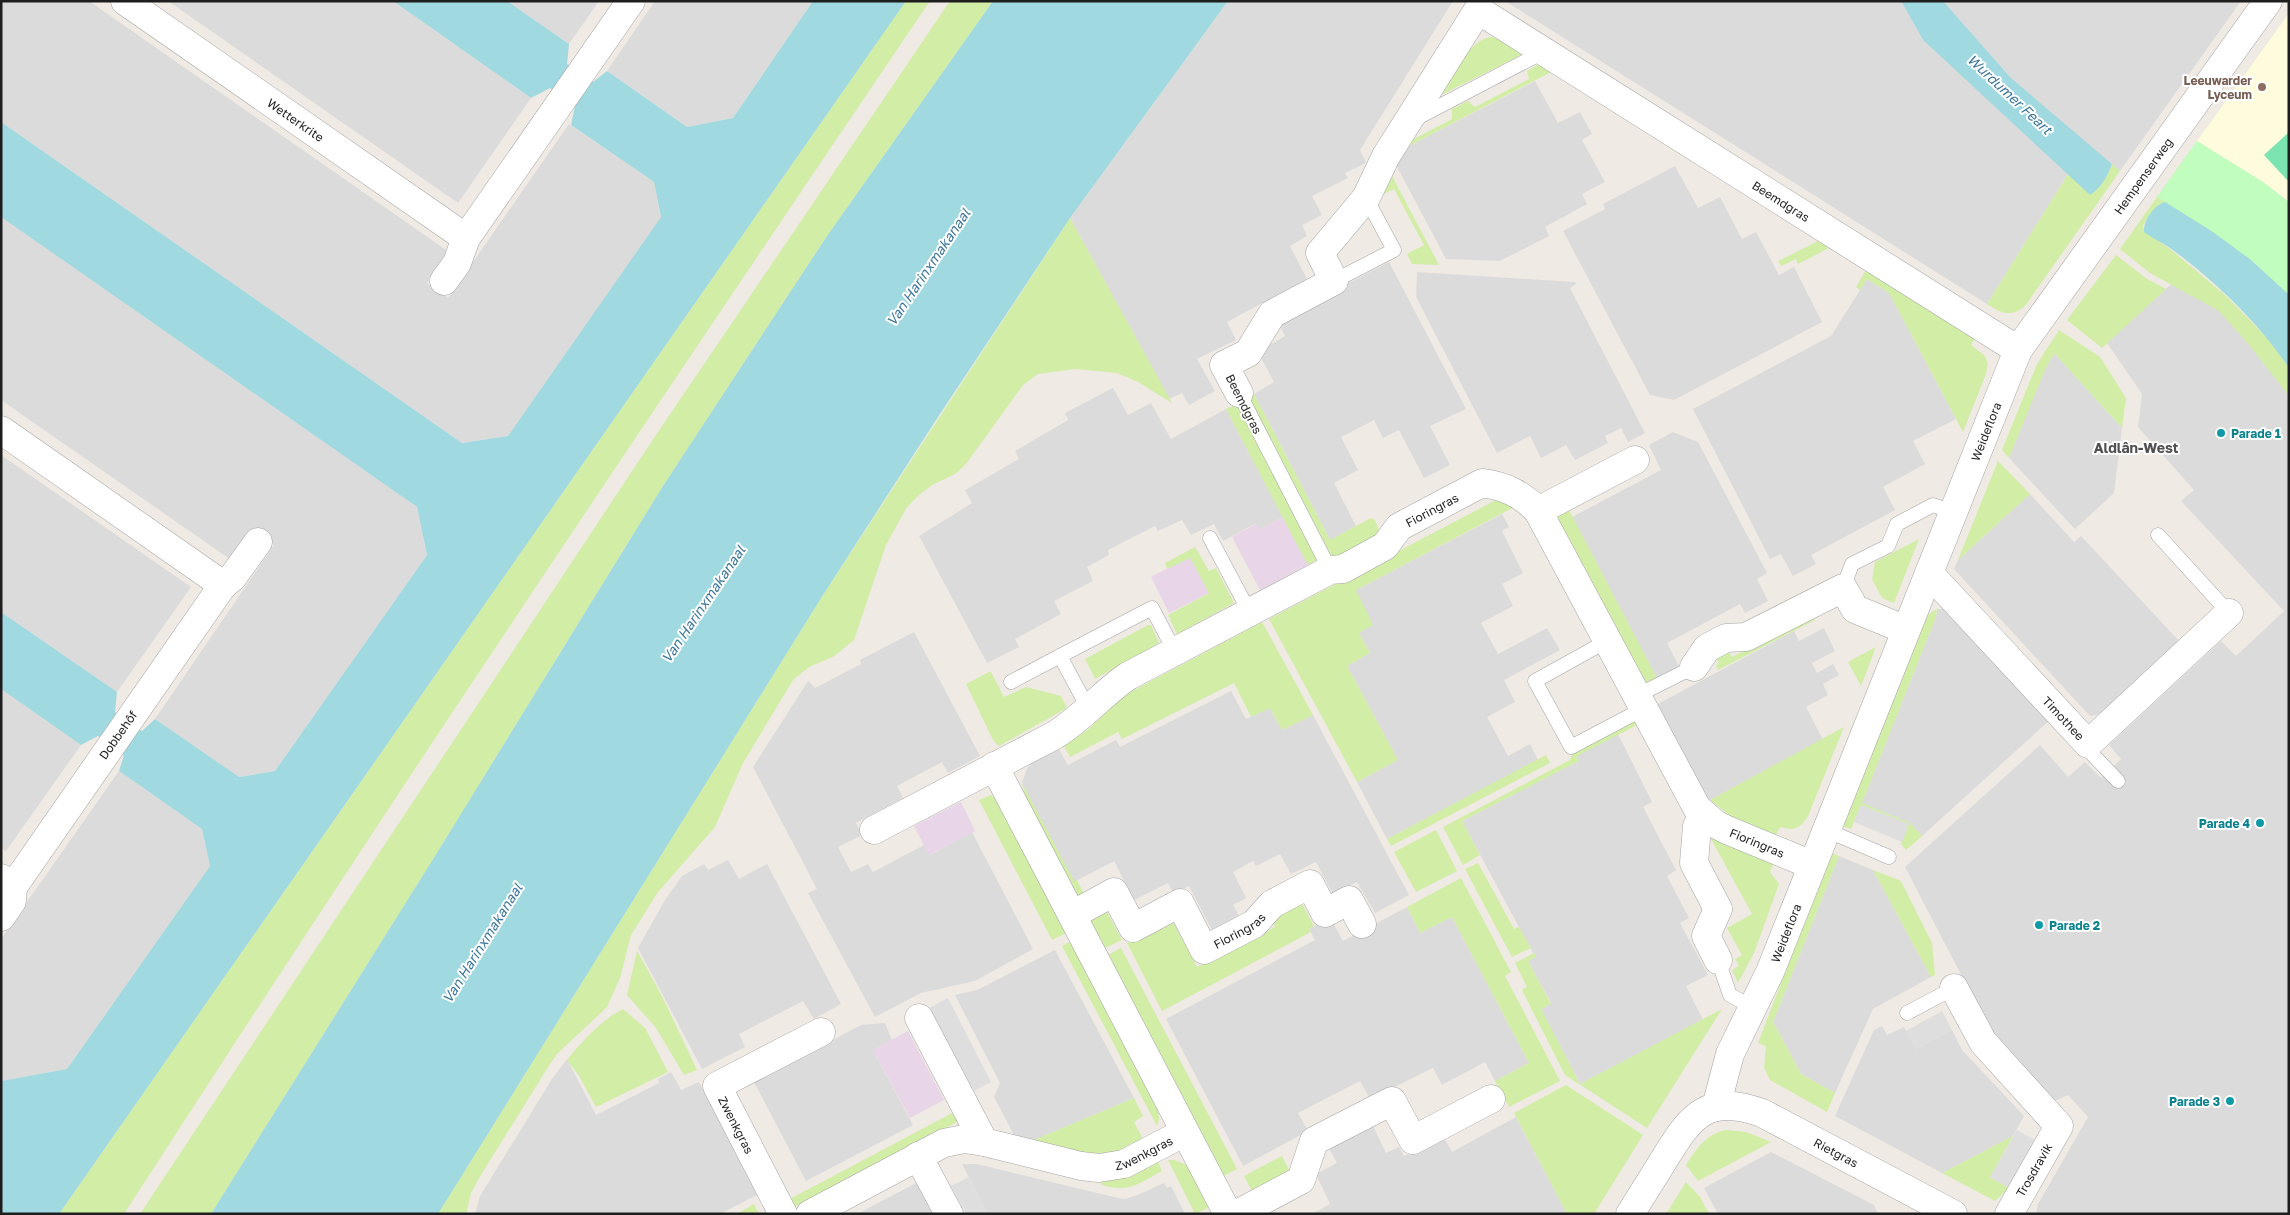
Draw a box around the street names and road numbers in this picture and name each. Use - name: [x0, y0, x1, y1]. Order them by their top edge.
- street label: Wetterkrite: [265, 95, 327, 145]
- street label: Hempenserweg: [2110, 135, 2175, 217]
- street label: Beemdgras: [1750, 177, 1813, 225]
- street label: Beemdgras: [1223, 372, 1265, 436]
- street label: Weideflora: [1967, 400, 2004, 463]
- street label: Fioringras: [1403, 489, 1461, 530]
- street label: Timothee: [2040, 693, 2088, 743]
- street label: Dobbehôf: [96, 707, 141, 762]
- street label: Fioringras: [1728, 824, 1787, 860]
- street label: Weideflora: [1767, 901, 1804, 965]
- street label: Fioringras: [1211, 909, 1268, 951]
- street label: Zwenkgras: [715, 1094, 757, 1156]
- street label: Zwenkgras: [1114, 1132, 1175, 1173]
- street label: Rietgras: [1811, 1134, 1861, 1170]
- street label: Trosdravik: [2013, 1140, 2056, 1200]

